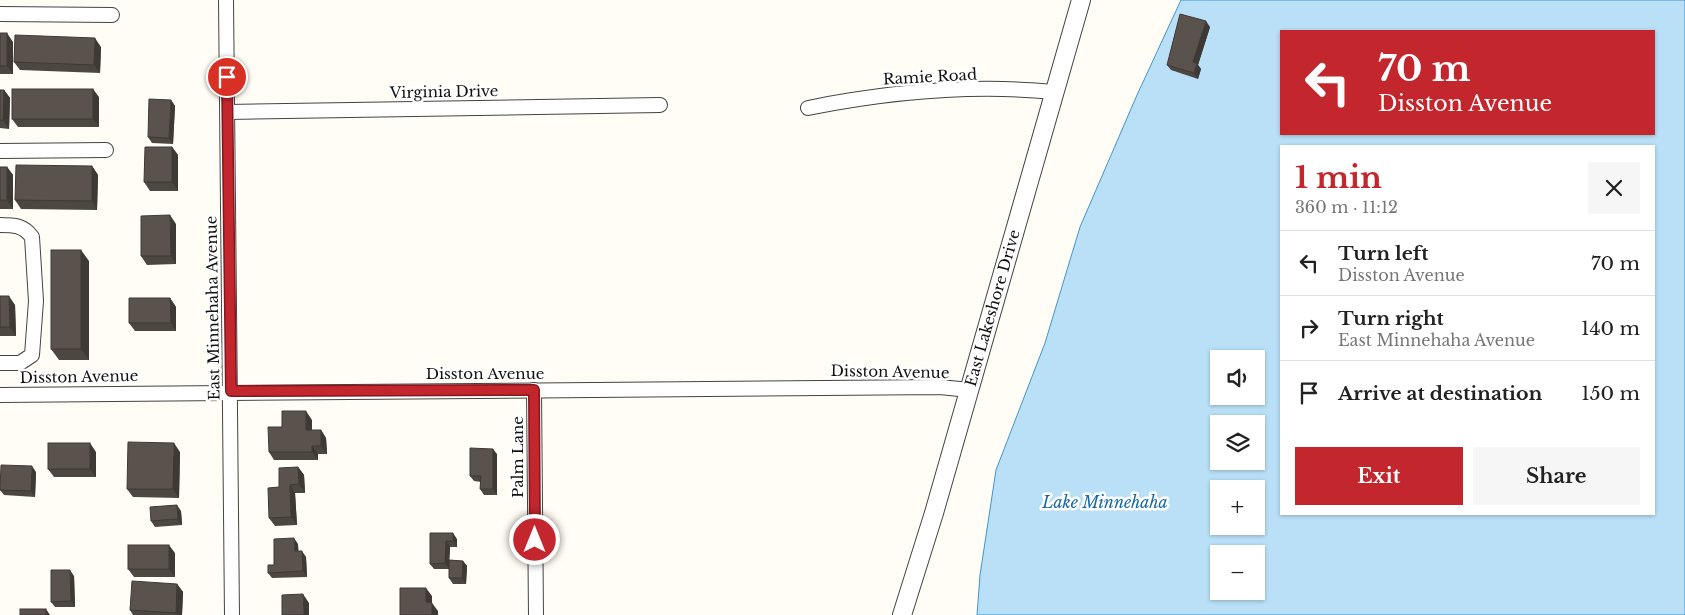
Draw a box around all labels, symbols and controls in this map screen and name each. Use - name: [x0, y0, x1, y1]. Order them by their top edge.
- text: 70 m: [1378, 47, 1471, 90]
- icon: left: [1295, 50, 1360, 115]
- pin: [206, 56, 248, 98]
- icon: arrive: [213, 63, 241, 91]
- street label: Ramie Road: [882, 65, 977, 88]
- street label: Virginia Drive: [388, 81, 499, 102]
- text: Disston Avenue: [1378, 90, 1552, 117]
- text: 1 min: [1295, 159, 1382, 196]
- button: close: [1588, 162, 1640, 214]
- text: 360 m · 11:12: [1295, 197, 1398, 217]
- street label: East Minnehaha Avenue: [201, 216, 224, 400]
- street label: East Lakeshore Drive: [961, 227, 1024, 389]
- text: Turn left: [1338, 242, 1429, 265]
- icon: left: [1295, 249, 1323, 277]
- text: 70 m: [1591, 252, 1640, 275]
- text: Disston Avenue: [1338, 265, 1465, 285]
- text: Turn right: [1338, 307, 1444, 330]
- icon: right: [1295, 314, 1323, 342]
- text: 140 m: [1581, 317, 1640, 340]
- text: East Minnehaha Avenue: [1338, 330, 1535, 350]
- map controls: [1210, 350, 1265, 600]
- button: sound: [1210, 350, 1265, 405]
- street label: Disston Avenue: [831, 361, 949, 382]
- street label: Disston Avenue: [426, 364, 544, 383]
- street label: Disston Avenue: [20, 366, 138, 387]
- icon: arrive: [1295, 379, 1323, 407]
- text: Arrive at destination: [1338, 382, 1542, 405]
- text: 150 m: [1581, 382, 1640, 405]
- button: layers: [1210, 415, 1265, 470]
- street label: Palm Lane: [508, 416, 527, 498]
- button: Exit: [1295, 447, 1463, 505]
- button: Share: [1473, 447, 1640, 505]
- button: +: [1210, 480, 1265, 535]
- water label: Lake Minnehaha: [1041, 492, 1168, 512]
- position arrow: [508, 513, 560, 565]
- button: −: [1210, 545, 1265, 600]

